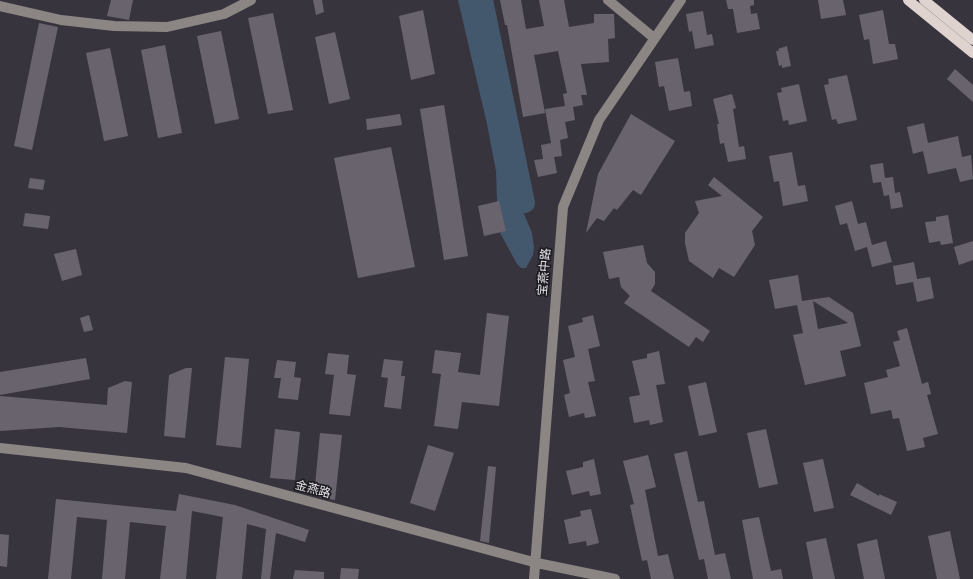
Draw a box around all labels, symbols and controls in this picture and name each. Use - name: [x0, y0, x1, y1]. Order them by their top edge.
- street label: 宝燕中路: [535, 247, 553, 297]
- street label: 金燕路: [294, 477, 332, 501]

